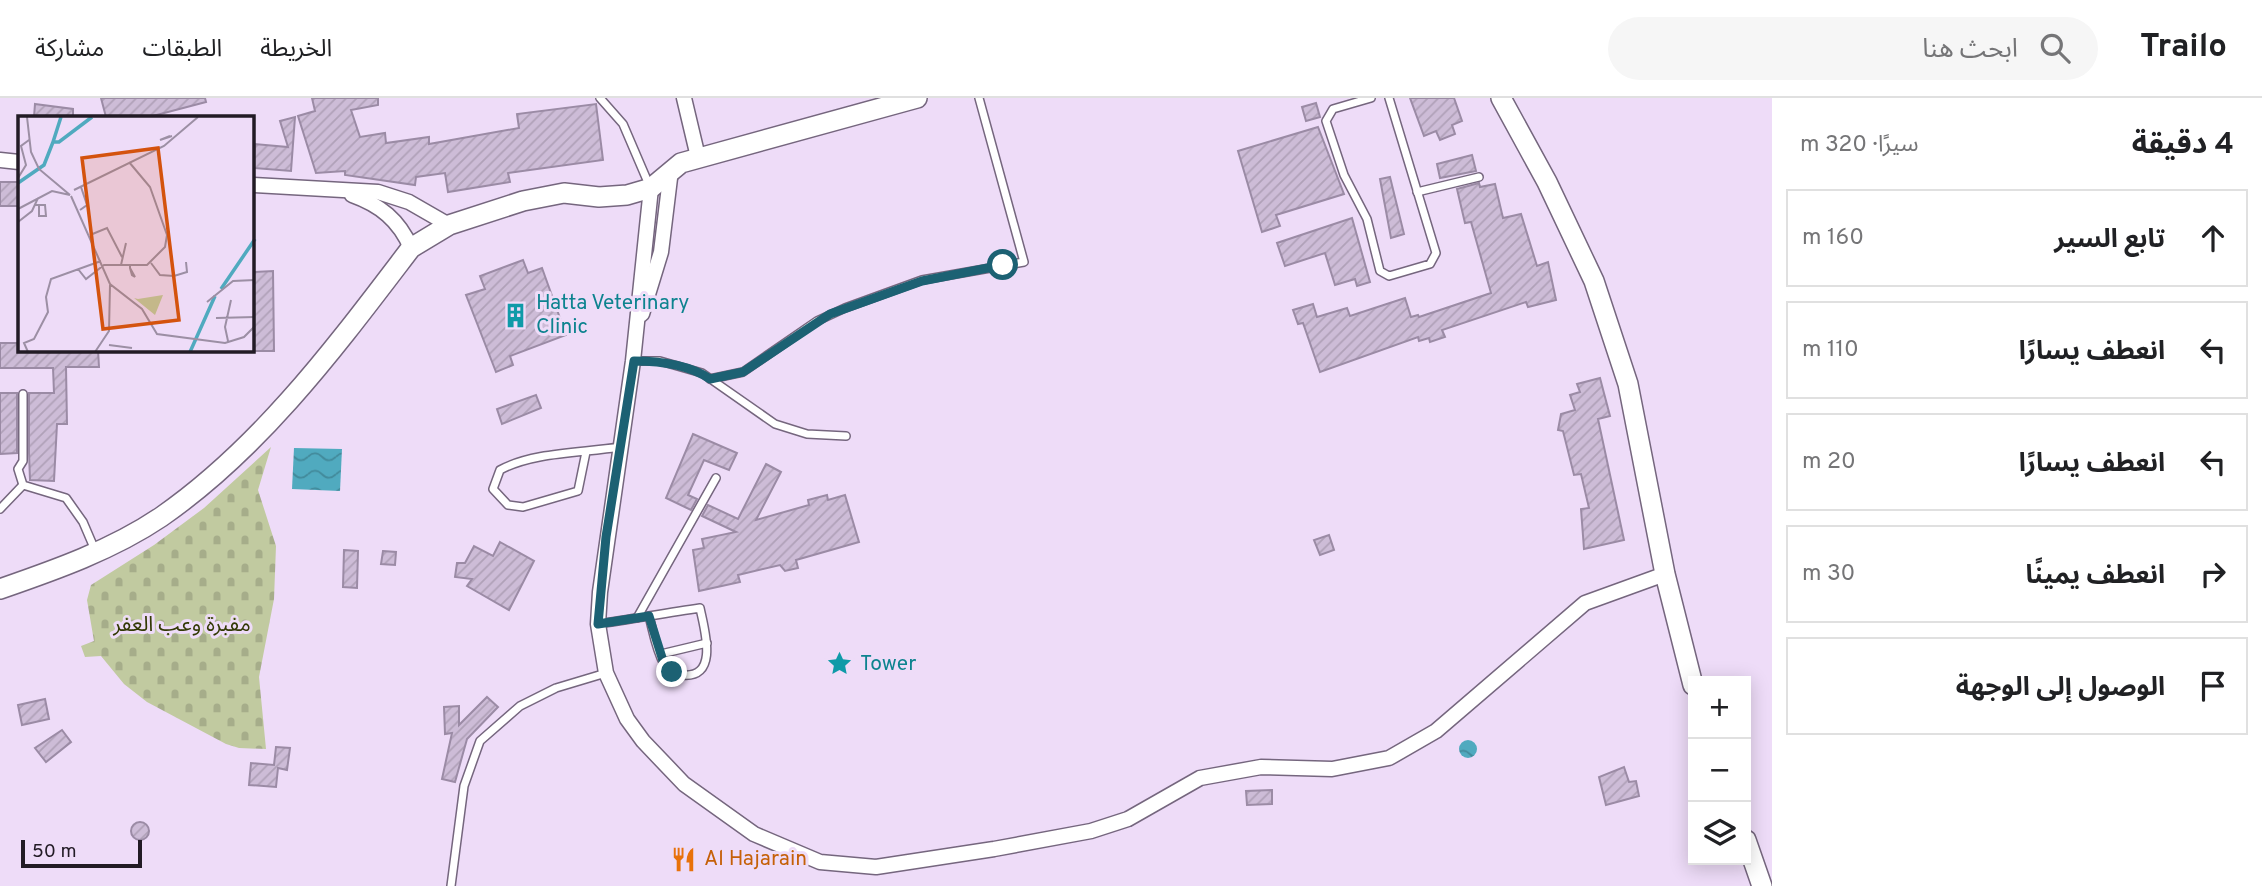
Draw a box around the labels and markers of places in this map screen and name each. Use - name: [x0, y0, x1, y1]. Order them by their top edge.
- place label: Hatta Veterinary Clinic: [536, 290, 689, 341]
- building icon: Hatta Veterinary Clinic: [502, 301, 530, 329]
- place icon: Tower: [826, 650, 854, 678]
- place label: Tower: [860, 651, 916, 678]
- restaurant icon: Al Hajarain: [670, 845, 698, 873]
- place label: Al Hajarain: [704, 846, 807, 873]

